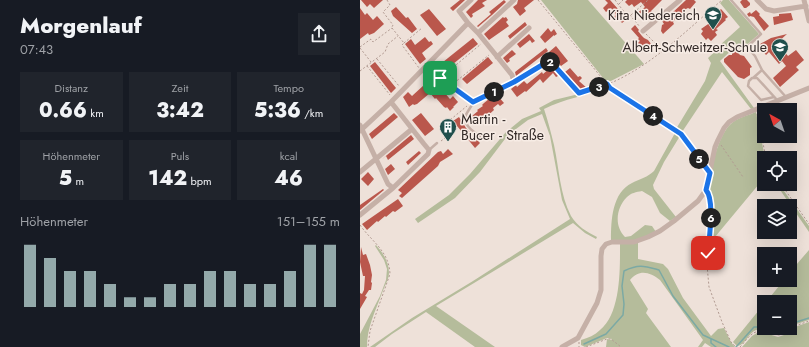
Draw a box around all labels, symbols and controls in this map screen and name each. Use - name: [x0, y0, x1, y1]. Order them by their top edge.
- place label: Kita Niedereich: [608, 5, 700, 25]
- school or university icon: Kita Niedereich: [703, 5, 723, 30]
- text: Morgenlauf: [20, 9, 142, 41]
- button: share: [298, 13, 340, 55]
- place label: Albert-Schweitzer-Schule: [622, 37, 767, 57]
- school or university icon: Albert-Schweitzer-Schule: [770, 37, 790, 62]
- text: 07:43: [20, 40, 53, 59]
- pin: 2: [540, 52, 560, 72]
- text: 2: [546, 54, 554, 70]
- pin: [423, 61, 457, 95]
- icon: arrive: [429, 67, 451, 89]
- pin: 3: [589, 77, 609, 97]
- text: 3: [596, 79, 602, 95]
- text: Distanz: [55, 80, 88, 96]
- text: Zeit: [172, 80, 188, 96]
- text: Tempo: [273, 80, 304, 96]
- pin: 1: [484, 82, 504, 102]
- text: 1: [491, 84, 497, 100]
- text: 0.66: [39, 96, 87, 125]
- text: 3:42: [156, 96, 204, 125]
- text: 5:36: [254, 96, 301, 125]
- north arrow: [757, 103, 797, 143]
- map controls: [757, 103, 797, 335]
- text: km: [87, 105, 104, 121]
- text: /km: [301, 105, 323, 121]
- pin: 4: [643, 106, 663, 126]
- text: 4: [649, 108, 657, 124]
- place label: Martin - Bucer - Straße: [461, 109, 544, 145]
- building icon: Martin - Bucer - Straße: [438, 117, 458, 142]
- text: Höhenmeter: [43, 148, 100, 164]
- text: Puls: [171, 148, 189, 164]
- text: kcal: [280, 148, 298, 164]
- pin: 5: [689, 149, 709, 169]
- text: 5: [695, 151, 703, 167]
- button: locate: [757, 151, 797, 191]
- text: 5: [59, 164, 72, 193]
- text: 142: [148, 164, 187, 193]
- text: 46: [274, 164, 303, 193]
- text: m: [72, 173, 84, 189]
- text: bpm: [187, 173, 212, 189]
- button: layers: [757, 199, 797, 239]
- pin: 6: [701, 208, 721, 228]
- text: 6: [707, 210, 715, 226]
- text: Höhenmeter: [20, 212, 88, 231]
- text: 151–155 m: [277, 212, 340, 231]
- pin: [691, 236, 725, 270]
- icon: check: [697, 242, 719, 264]
- button: +: [757, 247, 797, 287]
- button: −: [757, 295, 797, 335]

